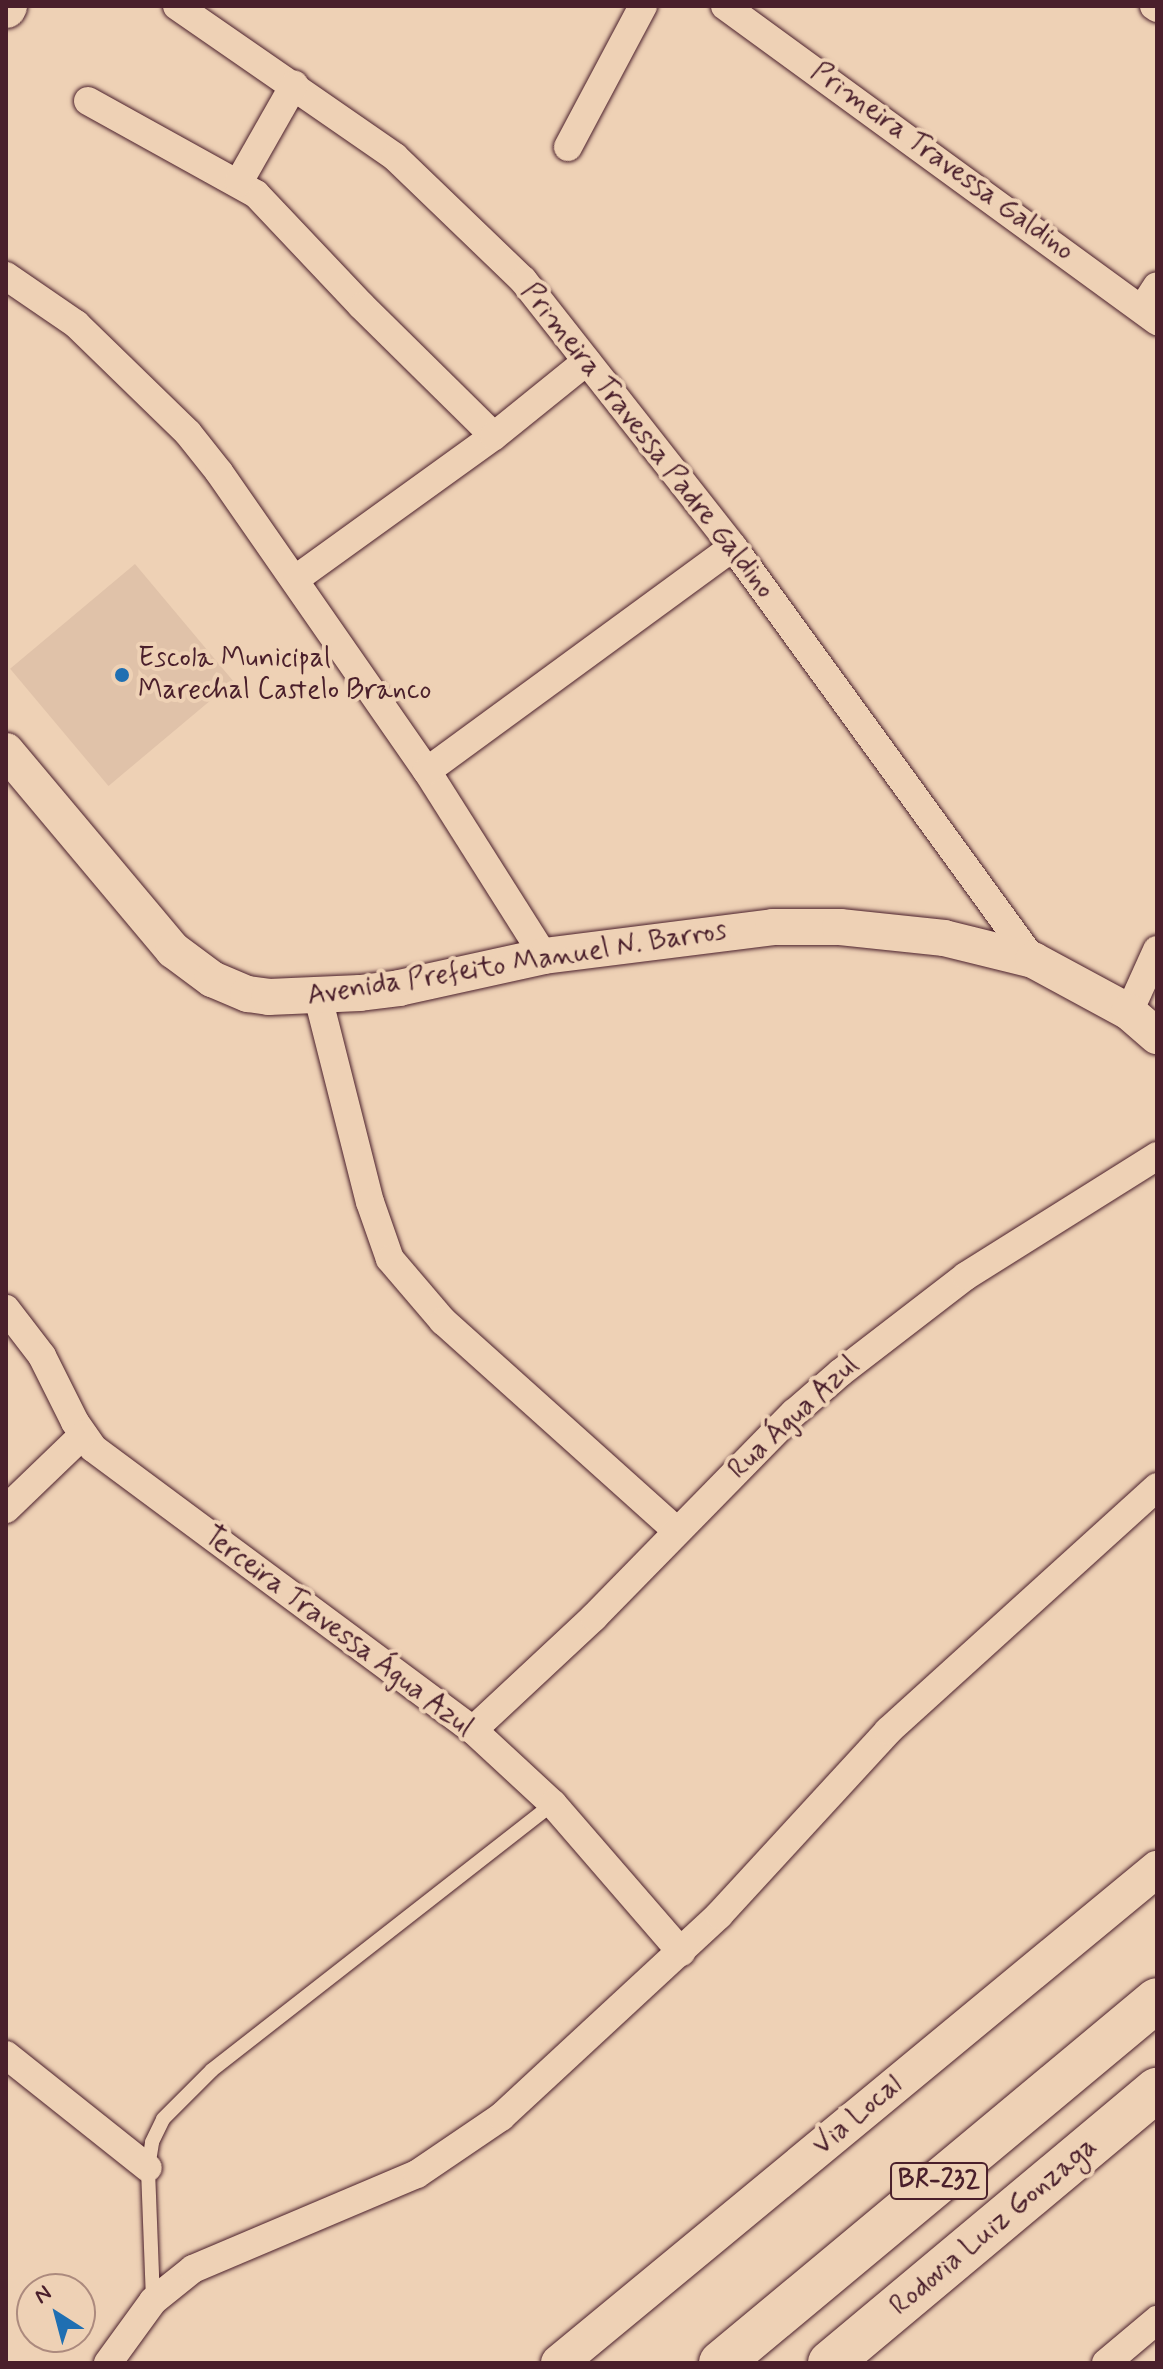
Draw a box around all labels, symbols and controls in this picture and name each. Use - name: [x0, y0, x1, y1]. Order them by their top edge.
- street label: Primeira Travessa Galdino: [805, 56, 1079, 268]
- street label: Primeira Travessa Padre Galdino: [513, 276, 781, 606]
- place label: Escola Municipal Marechal Castelo Branco: [138, 642, 438, 708]
- marker: Escola Municipal Marechal Castelo Branco: [113, 666, 131, 684]
- street label: Avenida Prefeito Manuel N. Barros: [313, 915, 721, 1013]
- street label: Rua Água Azul: [723, 1350, 865, 1486]
- street label: Terceira Travessa Água Azul: [198, 1521, 478, 1743]
- street label: Via Local: [806, 2069, 910, 2163]
- street label: Rodovia Luiz Gonzaga: [886, 2133, 1102, 2321]
- road number: BR-232: [889, 2159, 989, 2203]
- north arrow: [16, 2273, 96, 2353]
- text: N: [29, 2280, 57, 2311]

